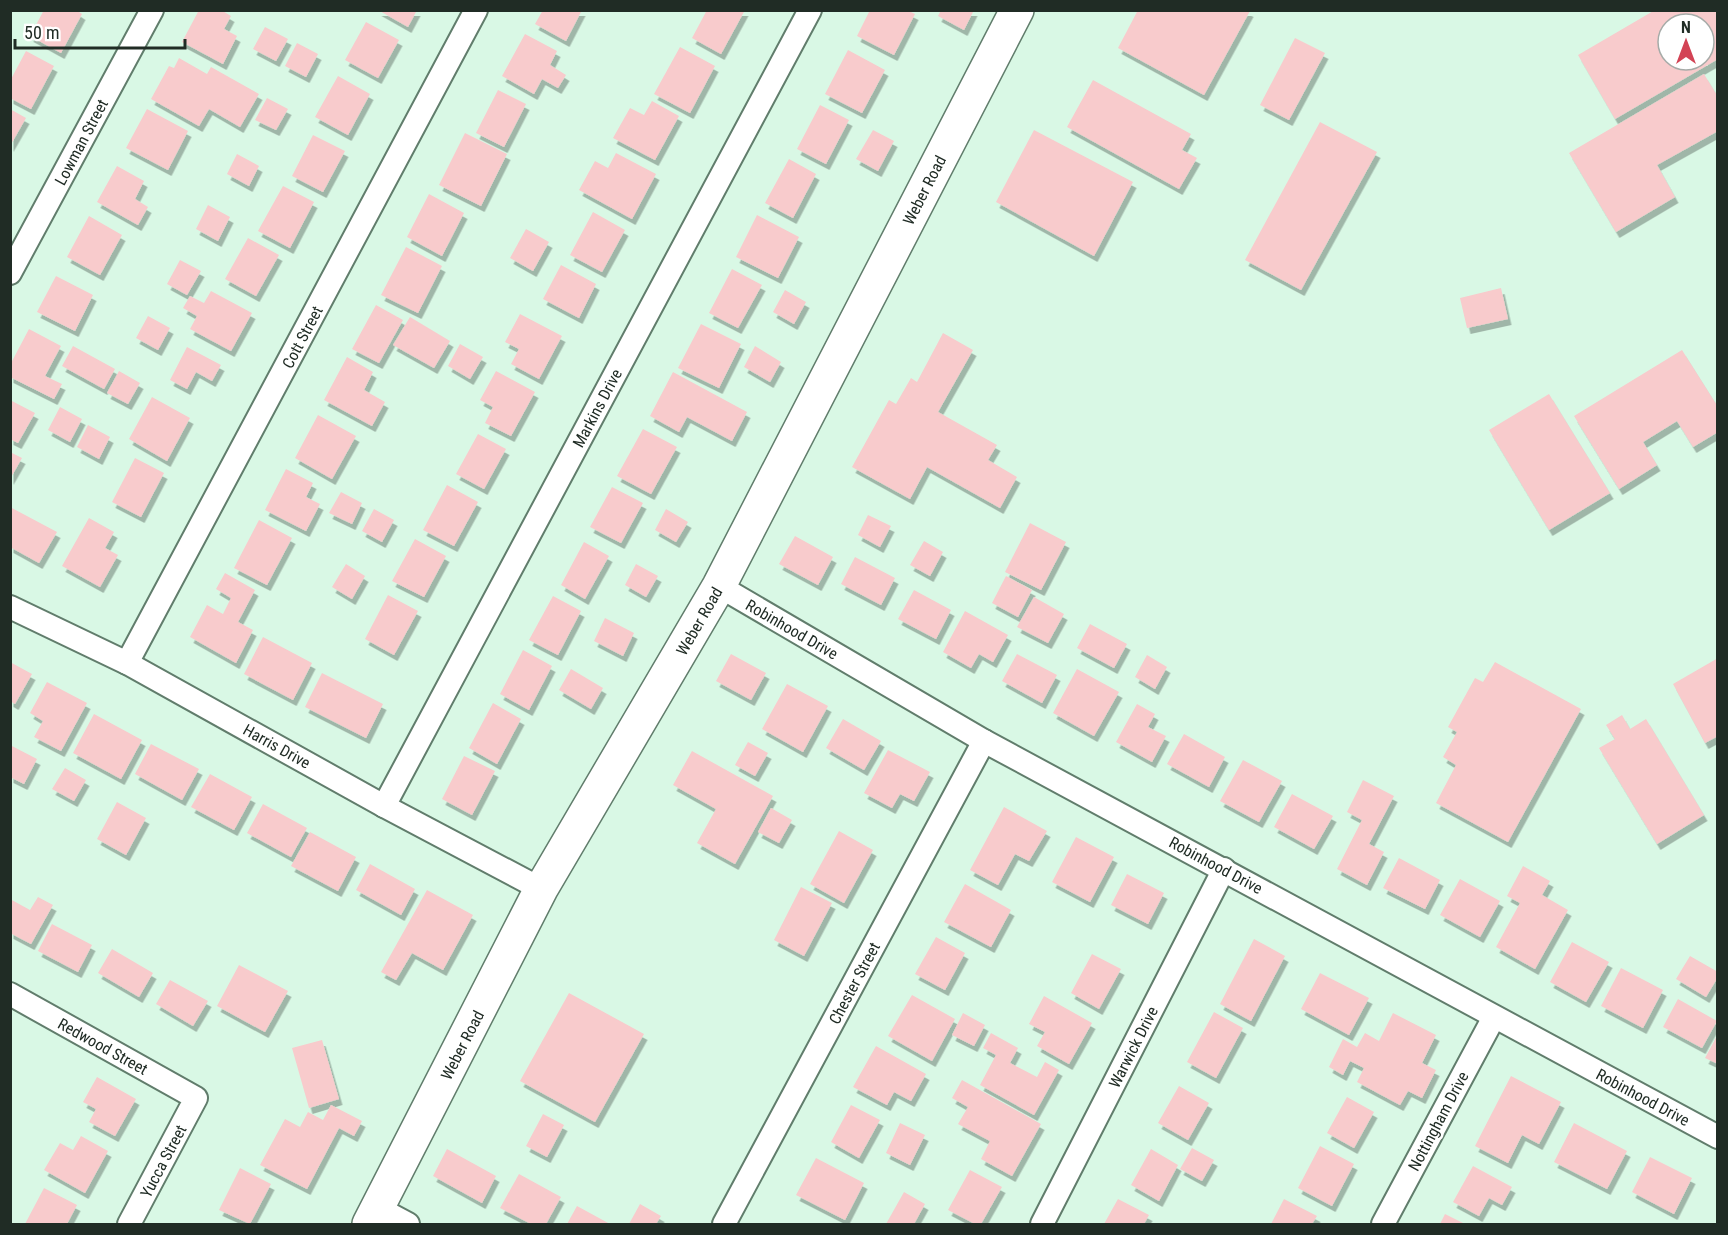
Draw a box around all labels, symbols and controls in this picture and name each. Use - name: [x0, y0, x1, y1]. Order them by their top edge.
- scale bar: [15, 12, 184, 50]
- north arrow: [1656, 12, 1716, 72]
- text: N: [1681, 18, 1691, 37]
- text: 50 m: [24, 22, 59, 43]
- street label: Lowman Street: [51, 96, 112, 188]
- street label: Weber Road: [899, 152, 950, 228]
- street label: Cott Street: [278, 303, 327, 372]
- street label: Markins Drive: [569, 366, 626, 451]
- street label: Weber Road: [672, 584, 727, 659]
- street label: Robinhood Drive: [742, 595, 841, 663]
- street label: Harris Drive: [240, 720, 314, 773]
- street label: Robinhood Drive: [1166, 833, 1266, 898]
- street label: Chester Street: [825, 939, 884, 1027]
- street label: Warwick Drive: [1105, 1003, 1162, 1091]
- street label: Weber Road: [437, 1007, 488, 1083]
- street label: Redwood Street: [55, 1014, 151, 1079]
- street label: Robinhood Drive: [1593, 1065, 1693, 1130]
- street label: Nottingham Drive: [1404, 1068, 1473, 1174]
- street label: Yucca Street: [136, 1121, 191, 1201]

